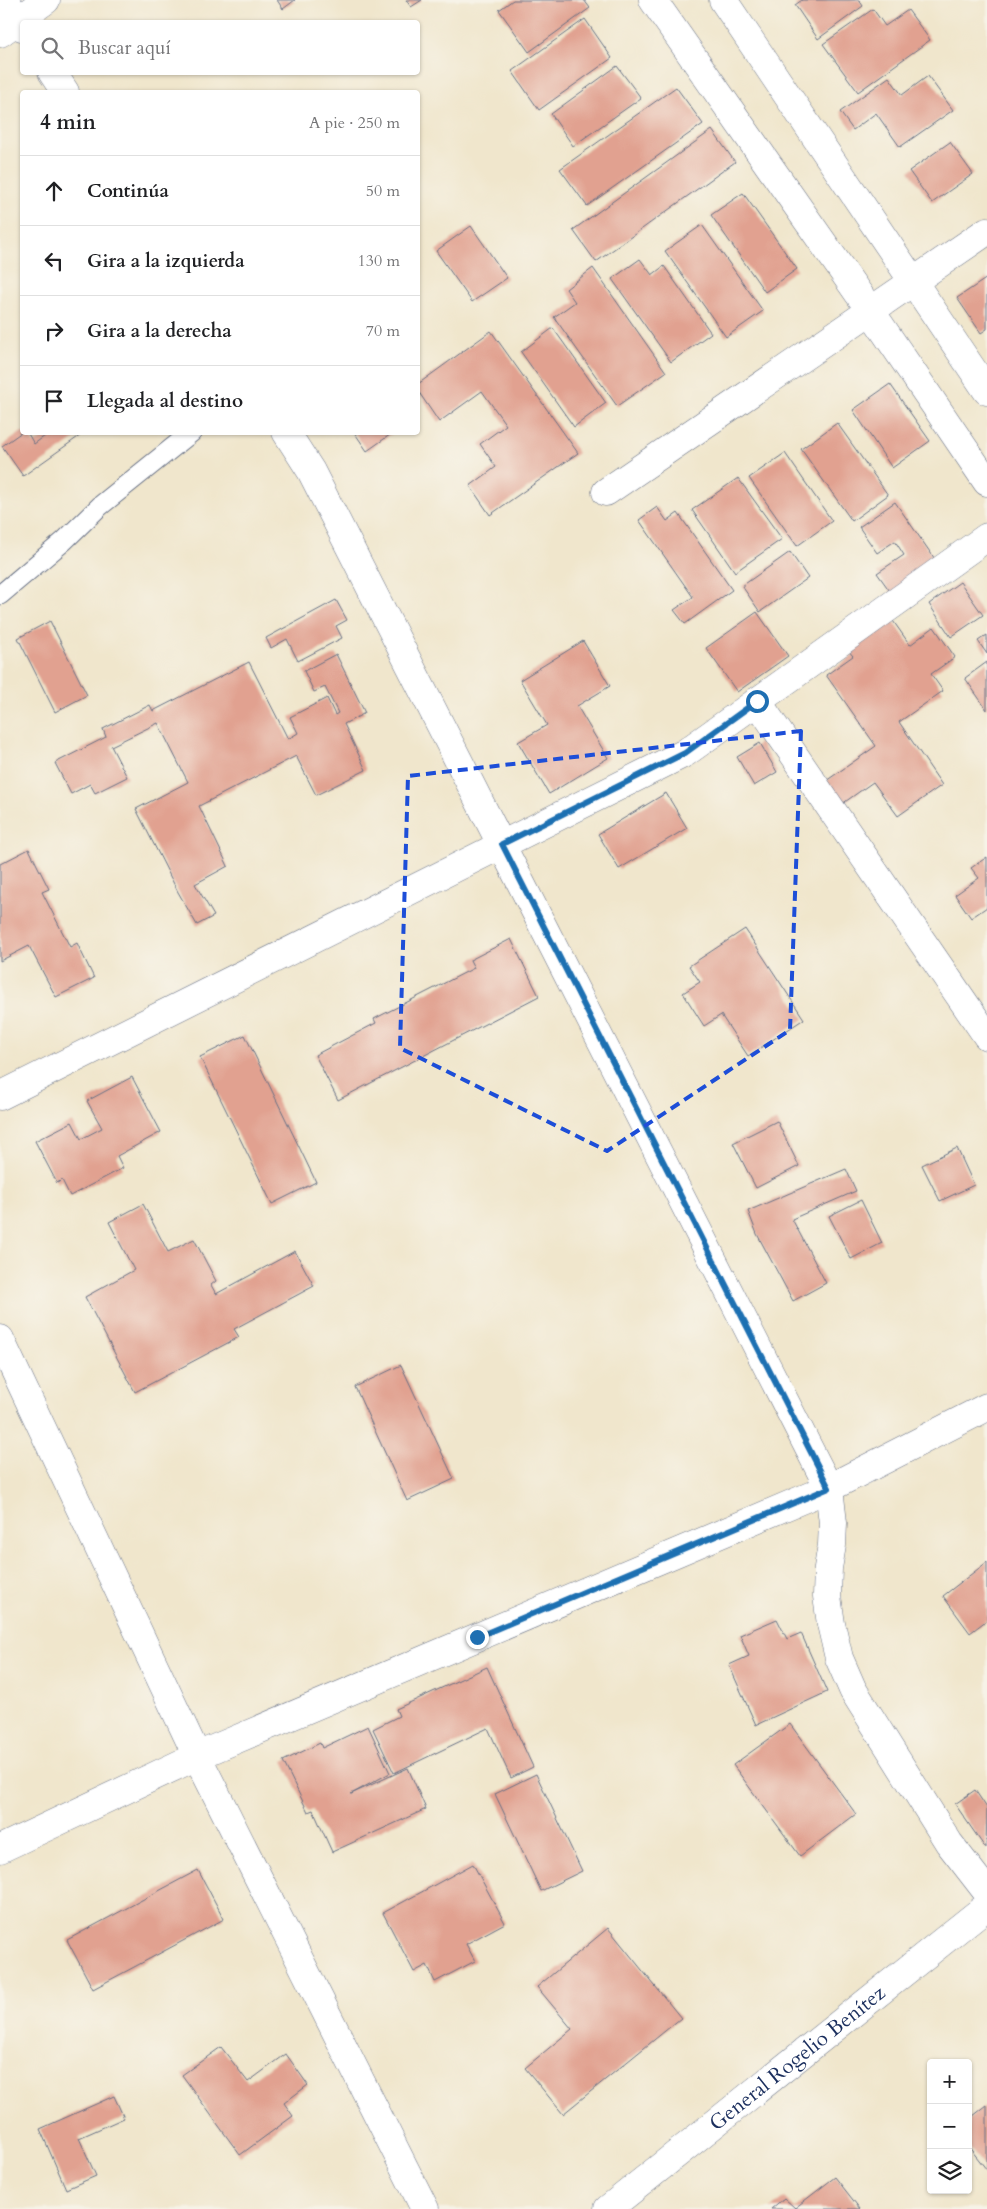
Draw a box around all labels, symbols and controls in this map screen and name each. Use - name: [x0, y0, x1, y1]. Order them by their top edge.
- search box: [20, 20, 420, 75]
- icon: search: [38, 34, 66, 62]
- text: Buscar aquí: [78, 35, 171, 61]
- text: 4 min: [40, 108, 96, 137]
- text: A pie · 250 m: [309, 112, 400, 134]
- icon: ahead: [40, 177, 68, 205]
- text: Continúa: [87, 178, 169, 204]
- text: 50 m: [366, 180, 400, 202]
- icon: left: [40, 247, 68, 275]
- text: Gira a la izquierda: [87, 248, 245, 274]
- text: 130 m: [358, 250, 400, 272]
- icon: right: [40, 317, 68, 345]
- text: Gira a la derecha: [87, 318, 232, 344]
- text: 70 m: [366, 320, 400, 342]
- icon: arrive: [40, 387, 68, 415]
- text: Llegada al destino: [87, 388, 243, 414]
- route start: [746, 690, 769, 713]
- route end: [466, 1626, 489, 1649]
- street label: General Rogelio Benítez: [703, 1978, 892, 2137]
- map controls: [927, 2059, 972, 2194]
- button: +: [927, 2059, 972, 2104]
- button: −: [927, 2104, 972, 2149]
- button: layers: [927, 2149, 972, 2194]

